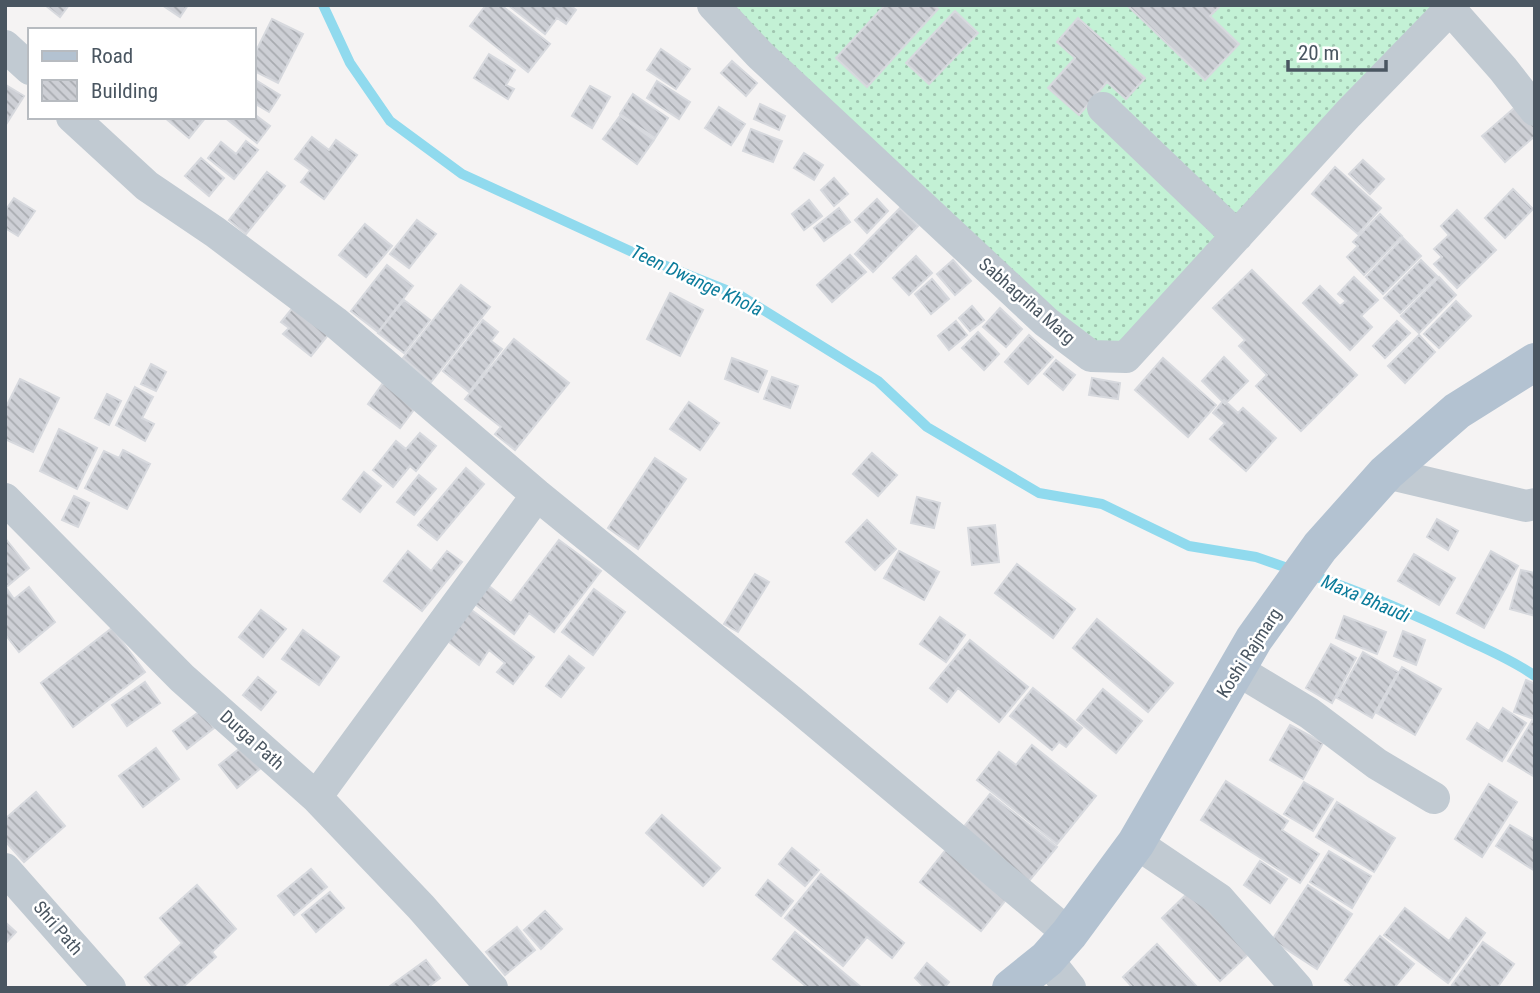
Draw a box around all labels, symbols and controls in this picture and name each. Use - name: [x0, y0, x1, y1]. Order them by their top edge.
- legend: [28, 28, 256, 119]
- scale bar: [1288, 28, 1386, 72]
- text: 20 m: [1298, 41, 1339, 65]
- text: Road: [91, 44, 133, 68]
- text: Building: [91, 79, 158, 103]
- water label: Teen Dwange Khola: [627, 240, 766, 321]
- street label: Sabhagriha Marg: [975, 253, 1080, 348]
- water label: Maxa Bhaudi: [1318, 569, 1414, 628]
- street label: Koshi Rajmarg: [1212, 604, 1285, 701]
- street label: Durga Path: [216, 706, 289, 774]
- street label: Shri Path: [29, 897, 87, 959]

